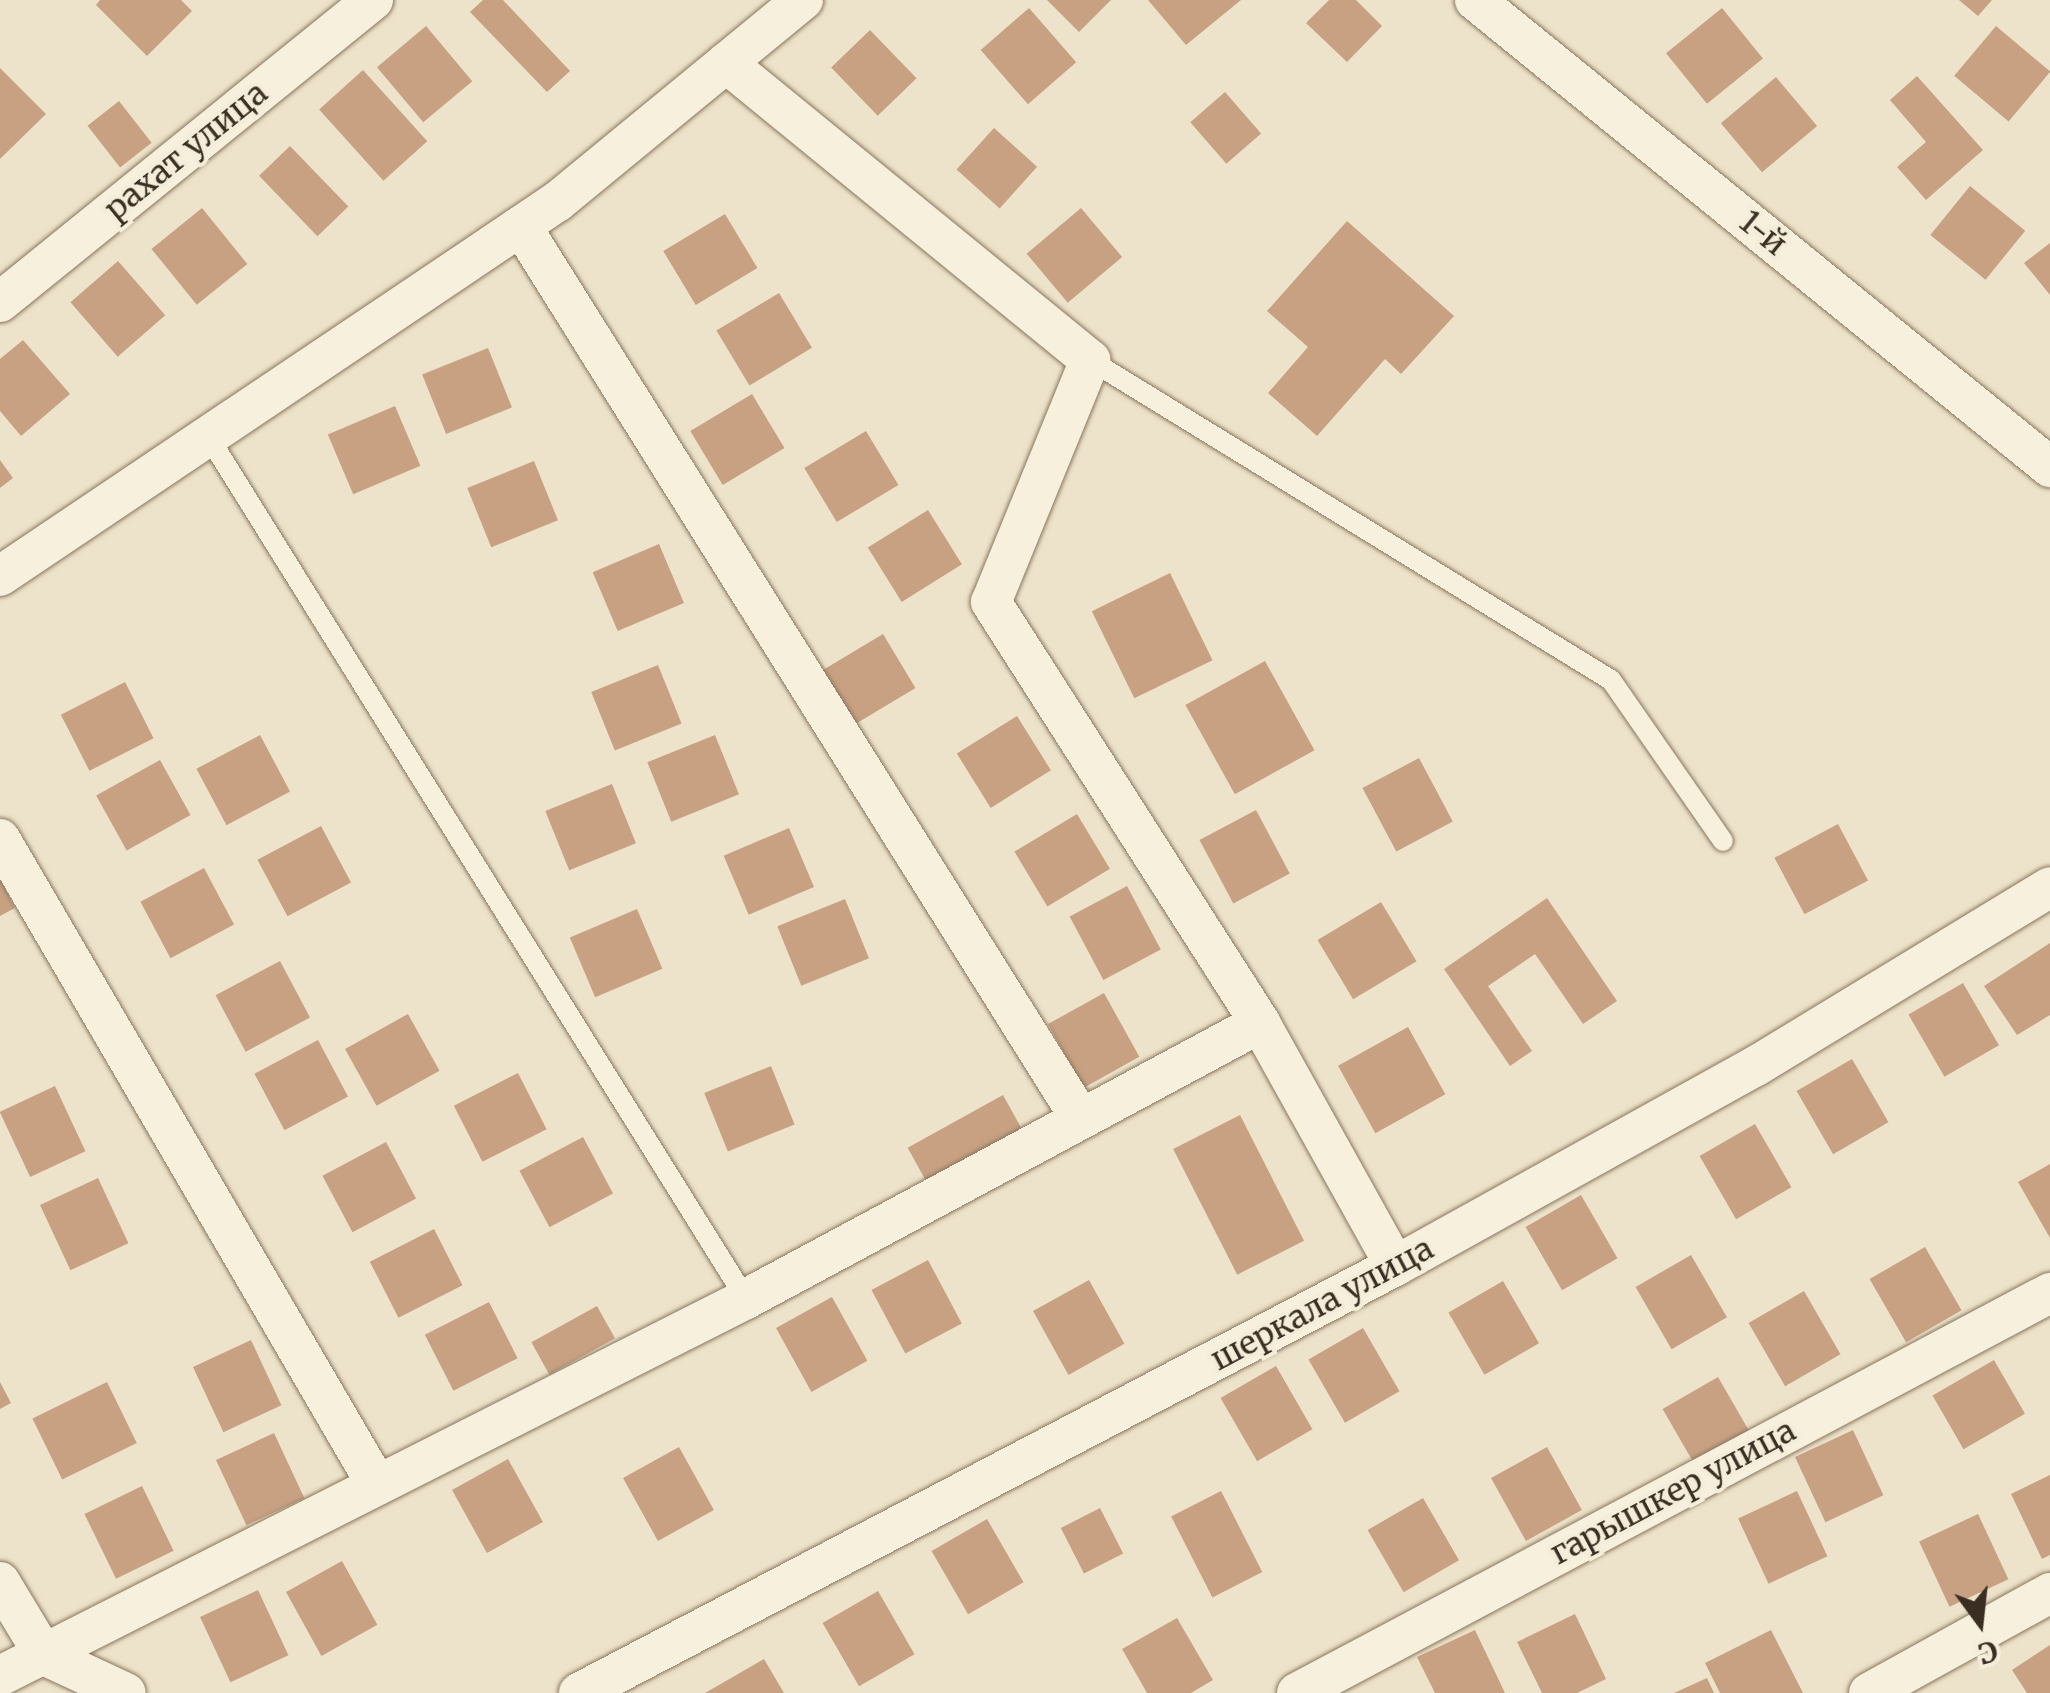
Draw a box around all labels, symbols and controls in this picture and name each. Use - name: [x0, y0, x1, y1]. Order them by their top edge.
- street label: рахат улица: [97, 74, 275, 228]
- street label: 1-й: [1732, 202, 1794, 264]
- street label: шеркала улица: [1204, 1229, 1440, 1379]
- street label: гарышкер улица: [1544, 1411, 1802, 1573]
- north arrow: [1930, 1573, 2030, 1673]
- text: С: [1974, 1632, 2001, 1672]

